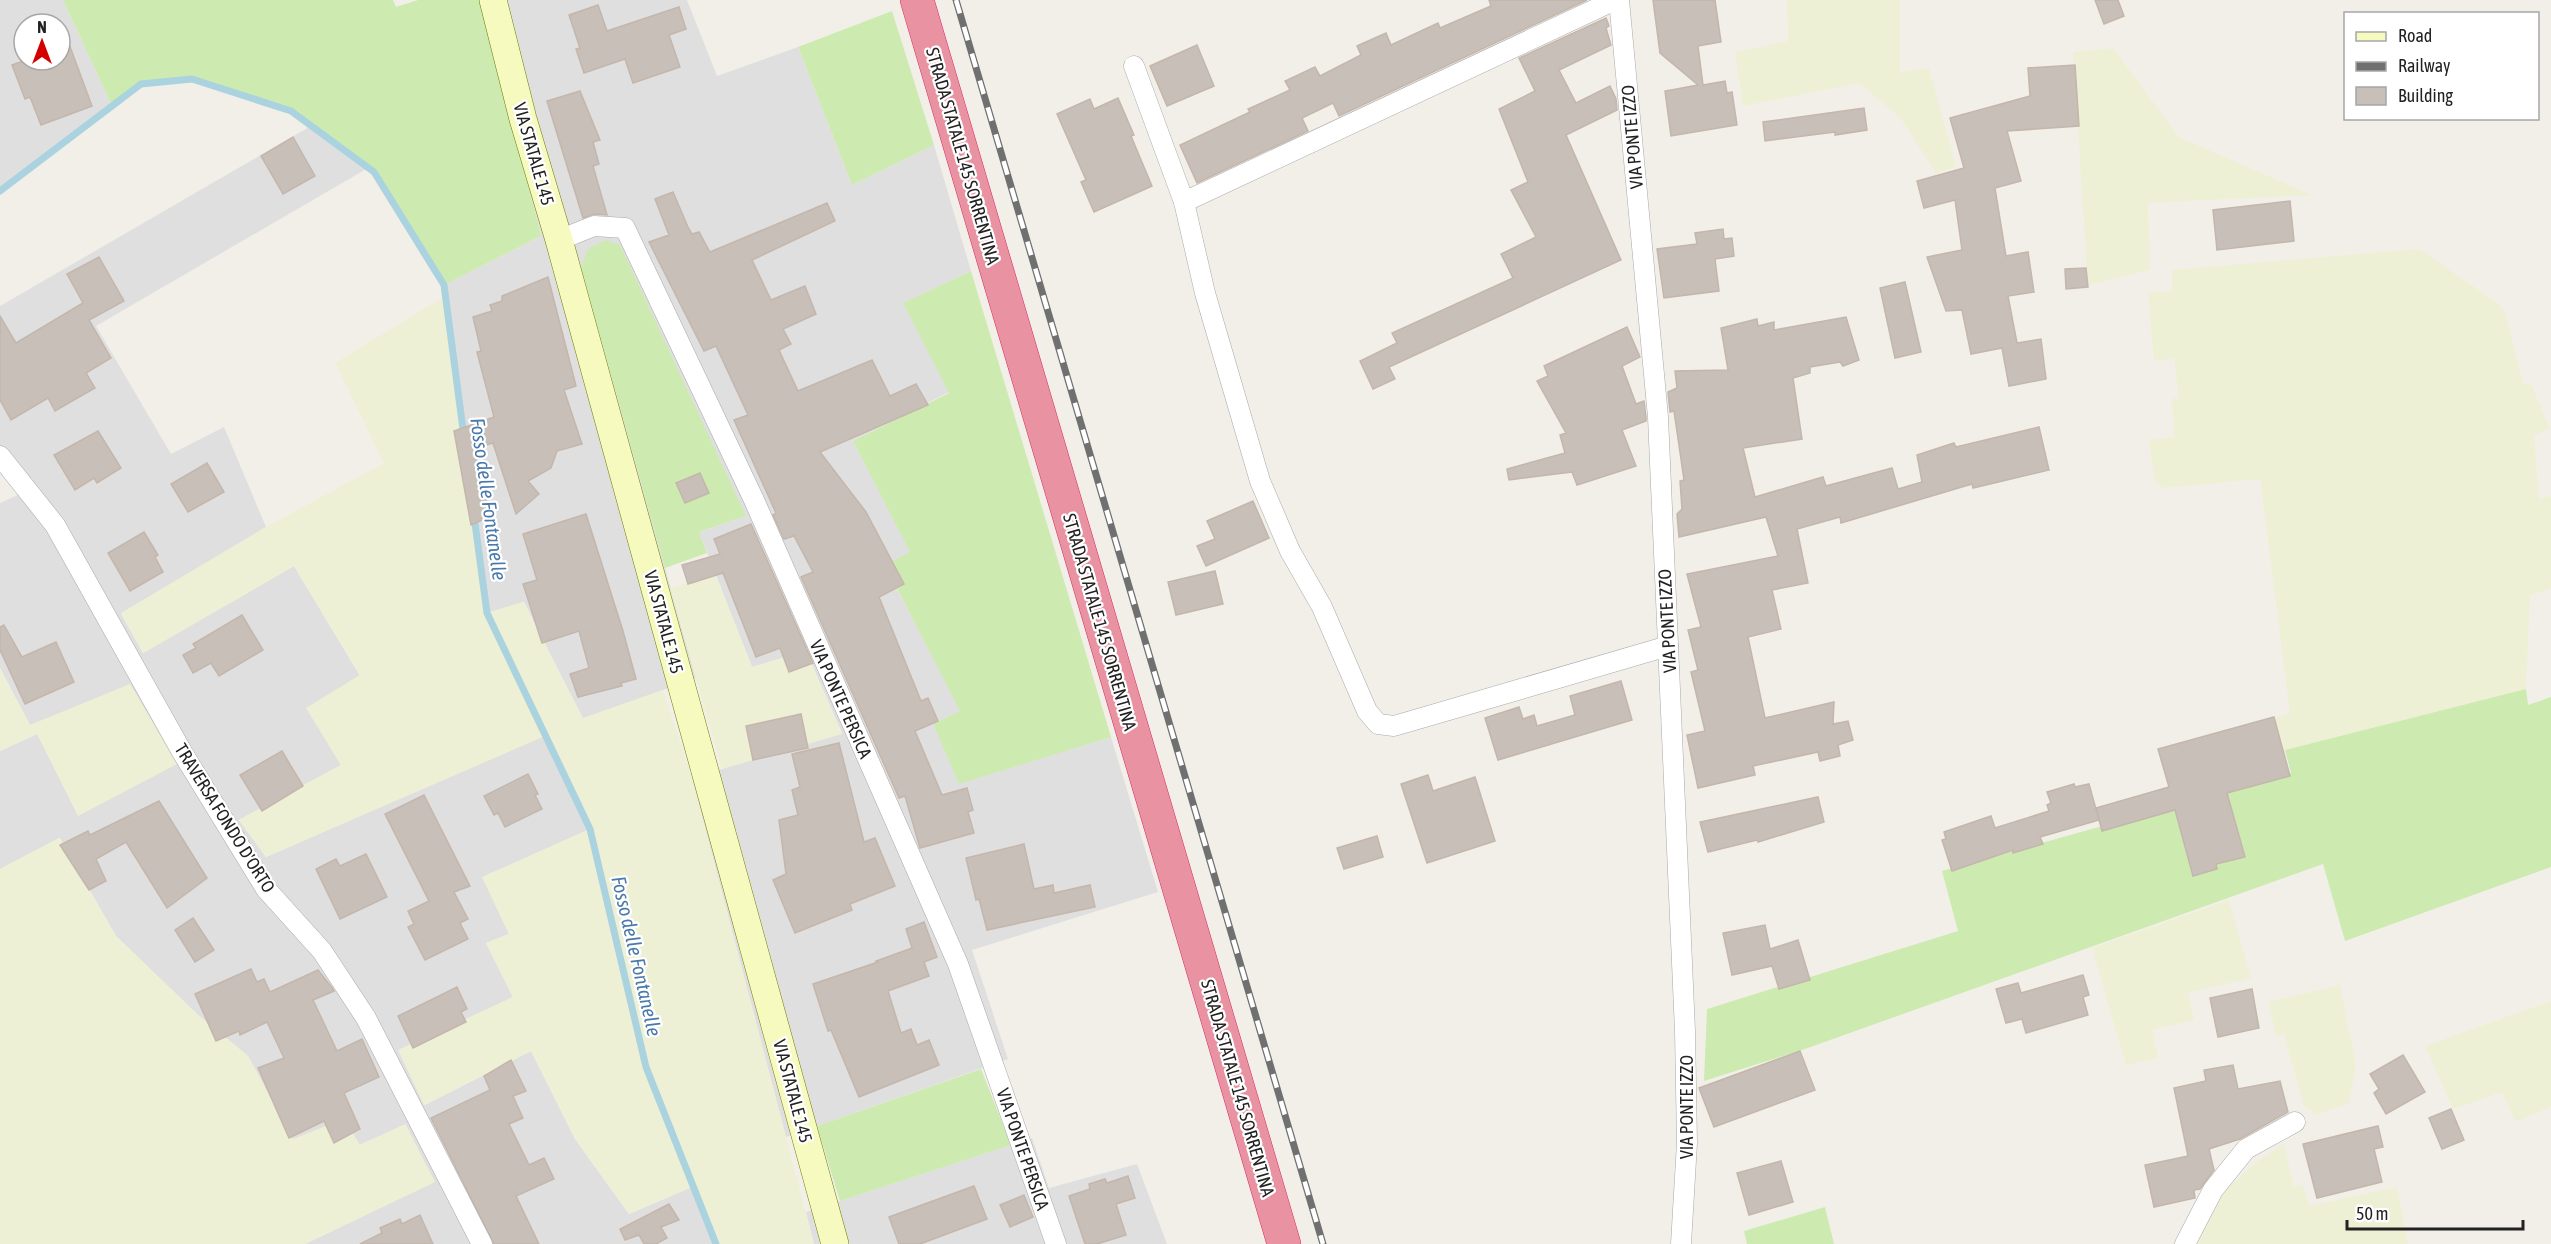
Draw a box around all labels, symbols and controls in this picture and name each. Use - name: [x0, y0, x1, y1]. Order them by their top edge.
- north arrow: [12, 12, 72, 72]
- legend: [2344, 12, 2539, 120]
- text: N: [37, 18, 47, 36]
- text: Road: [2398, 25, 2432, 46]
- street label: STRADA STATALE 145 SORRENTINA: [922, 45, 1004, 267]
- text: Railway: [2398, 55, 2450, 76]
- street label: VIA PONTE IZZO: [1617, 84, 1647, 190]
- text: Building: [2398, 85, 2453, 106]
- street label: VIA STATALE 145: [509, 100, 559, 208]
- water label: Fosso delle Fontanelle: [466, 416, 512, 582]
- street label: STRADA STATALE 145 SORRENTINA: [1059, 511, 1141, 733]
- street label: VIA STATALE 145: [640, 568, 688, 676]
- street label: VIA PONTE IZZO: [1654, 569, 1680, 673]
- street label: VIA PONTE PERSICA: [806, 637, 877, 762]
- street label: TRAVERSA FONDO D'ORTO: [171, 740, 279, 896]
- water label: Fosso delle Fontanelle: [607, 874, 667, 1038]
- street label: STRADA STATALE 145 SORRENTINA: [1197, 977, 1279, 1199]
- street label: VIA STATALE 145: [769, 1037, 817, 1145]
- street label: VIA PONTE IZZO: [1676, 1055, 1697, 1159]
- street label: VIA PONTE PERSICA: [992, 1085, 1054, 1213]
- scale bar: [2347, 1193, 2522, 1231]
- text: 50 m: [2356, 1203, 2388, 1224]

